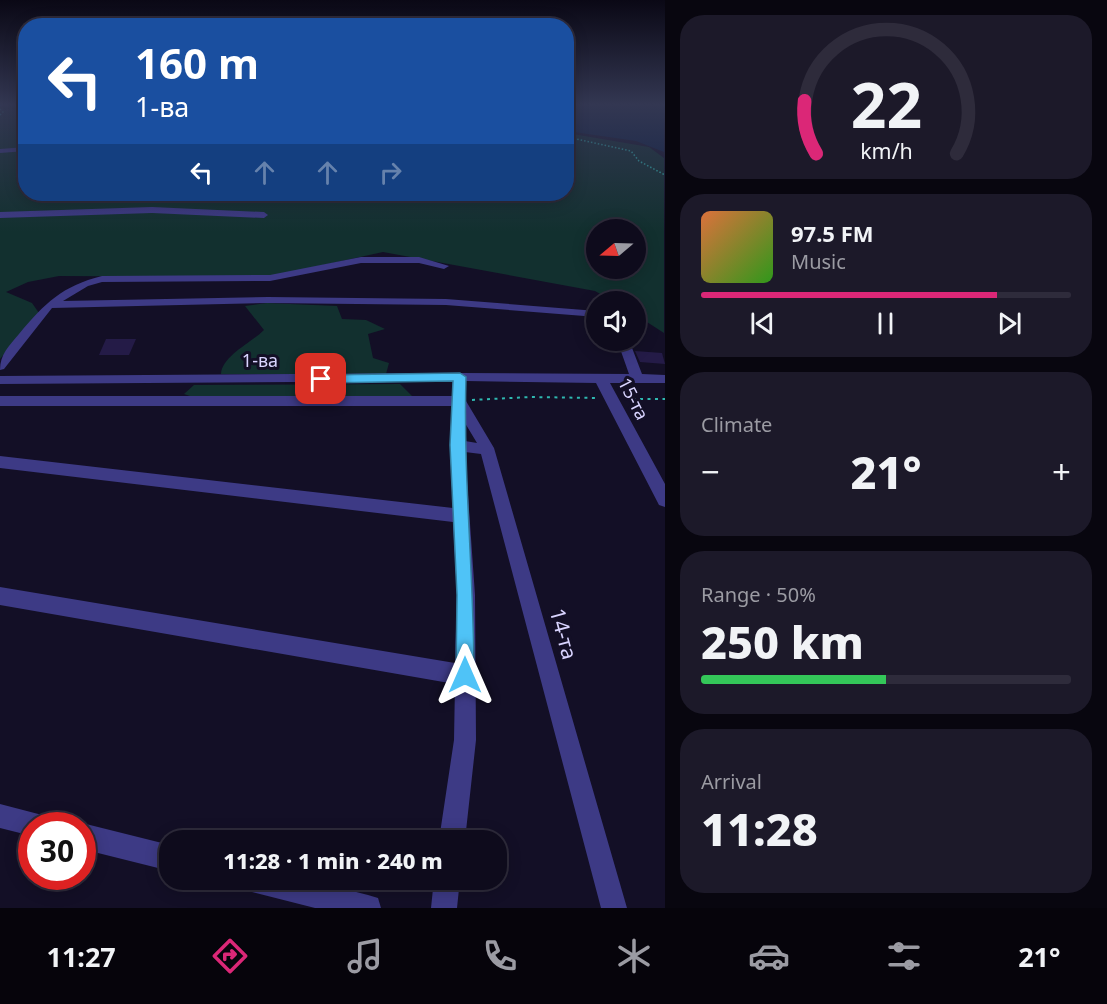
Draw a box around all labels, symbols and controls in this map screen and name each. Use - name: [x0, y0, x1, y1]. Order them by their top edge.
- text: 160 m: [135, 34, 259, 91]
- icon: left: [36, 42, 114, 120]
- text: 22: [850, 61, 922, 146]
- text: 1-ва: [135, 88, 189, 125]
- text: km/h: [860, 136, 912, 165]
- icon: left: [185, 156, 218, 189]
- icon: ahead: [248, 156, 281, 189]
- icon: ahead: [311, 156, 344, 189]
- icon: right: [374, 156, 407, 189]
- text: 97.5 FM: [791, 218, 873, 248]
- north arrow: [586, 219, 646, 279]
- map controls: [586, 219, 646, 351]
- text: Music: [791, 248, 846, 275]
- button: sound: [586, 291, 646, 351]
- icon: previous: [746, 307, 779, 340]
- icon: pause: [869, 307, 902, 340]
- icon: next: [993, 307, 1026, 340]
- street label: 1-ва: [242, 348, 278, 372]
- pin: [295, 353, 346, 404]
- icon: arrive: [304, 362, 337, 395]
- street label: 15-та: [613, 373, 655, 424]
- text: Climate: [701, 411, 772, 438]
- text: 21°: [850, 441, 922, 502]
- text: −: [701, 449, 720, 494]
- text: +: [1052, 449, 1071, 494]
- text: Range · 50%: [701, 581, 816, 608]
- street label: 14-та: [544, 605, 584, 662]
- text: 250 km: [701, 611, 864, 672]
- position arrow: [433, 643, 497, 707]
- text: Arrival: [701, 768, 762, 795]
- text: 11:28: [701, 798, 818, 859]
- speed limit sign: 30: [18, 812, 96, 890]
- text: 11:28 · 1 min · 240 m: [223, 845, 443, 875]
- icon: directions: [209, 935, 251, 977]
- icon: music: [344, 935, 386, 977]
- icon: phone: [479, 935, 521, 977]
- icon: climate: [613, 935, 655, 977]
- icon: car: [748, 935, 790, 977]
- icon: filters: [883, 935, 925, 977]
- text: 11:27: [46, 938, 116, 975]
- text: 21°: [1018, 938, 1061, 975]

